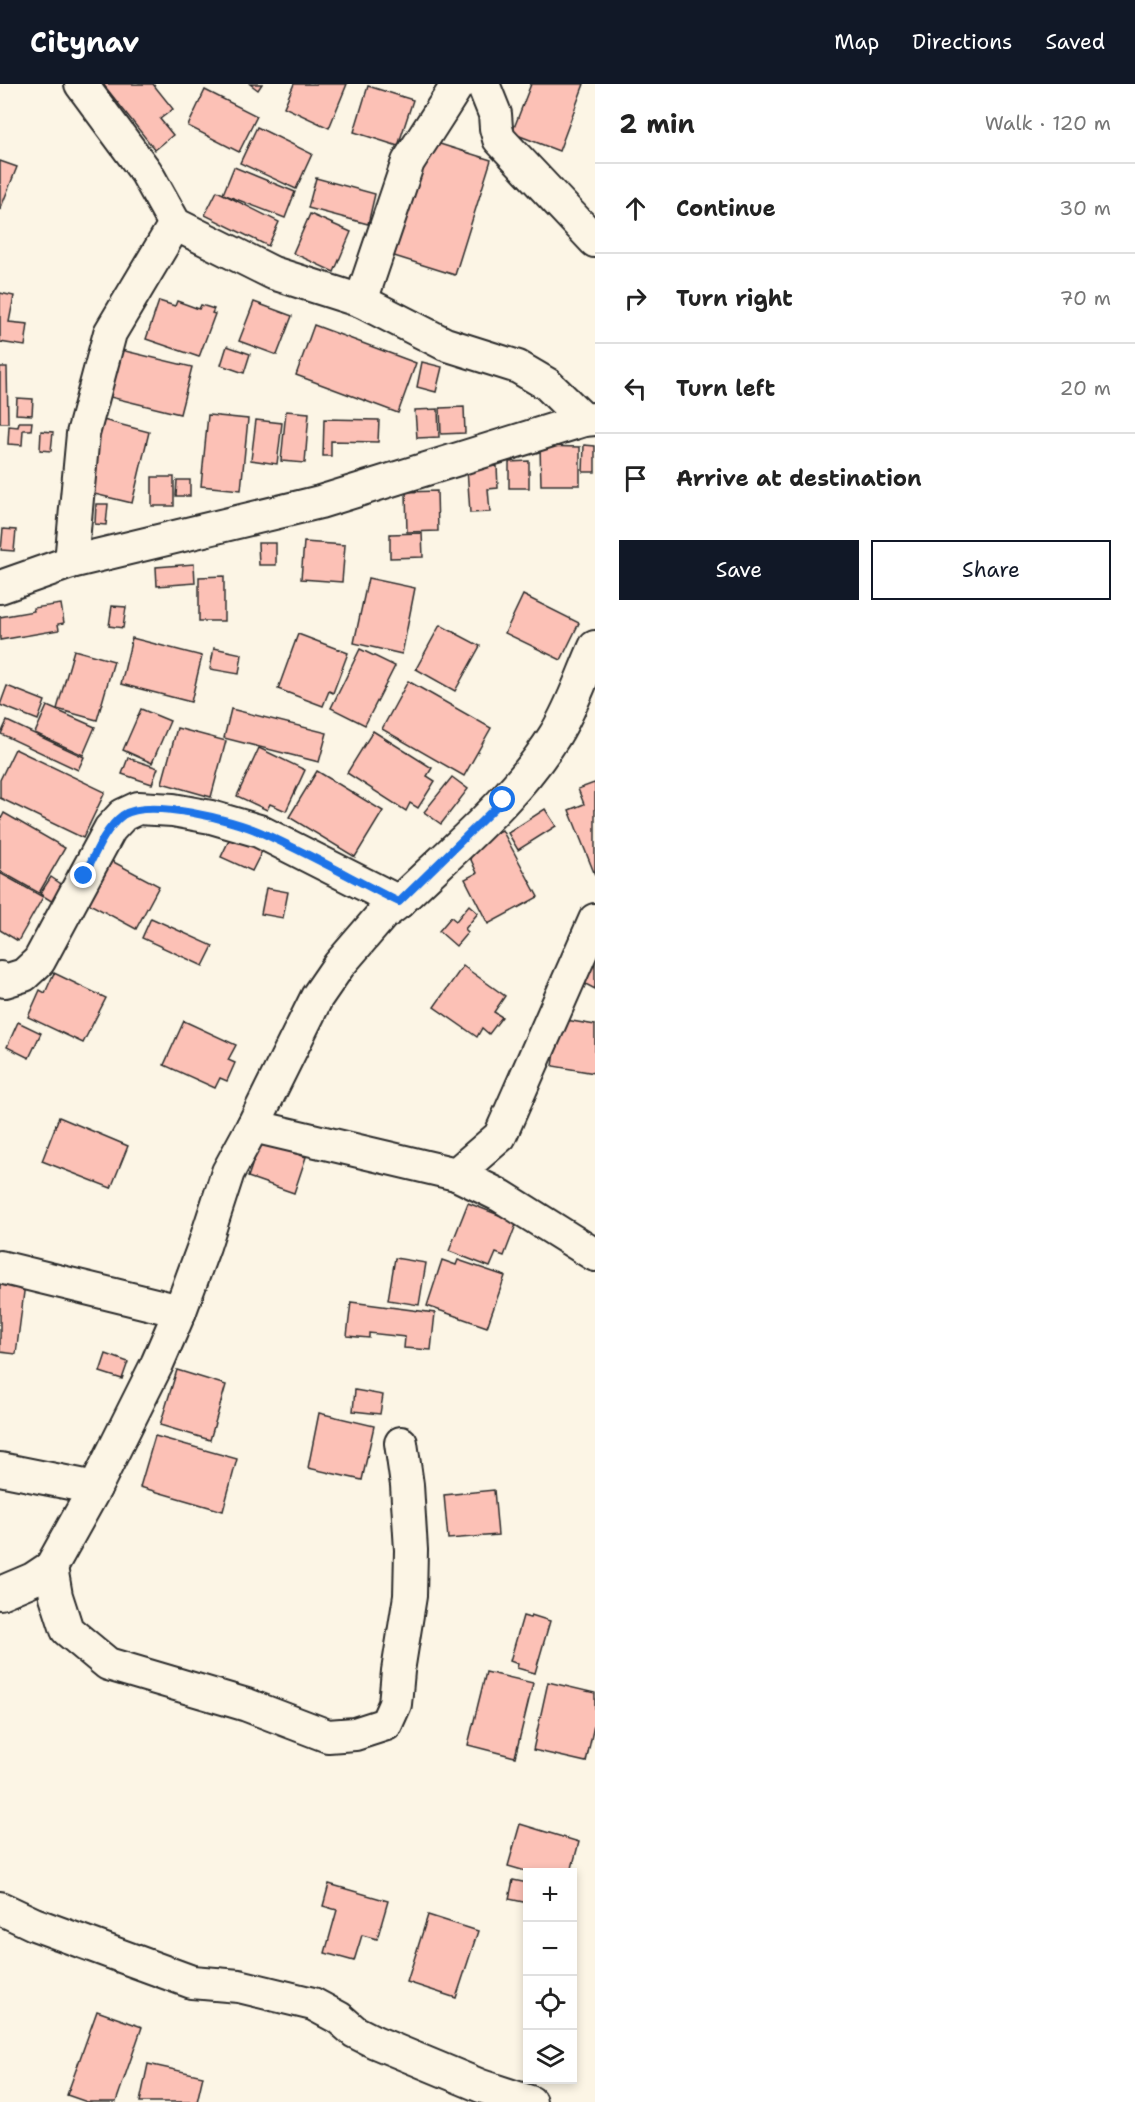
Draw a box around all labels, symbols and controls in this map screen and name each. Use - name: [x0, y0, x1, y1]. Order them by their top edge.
- text: Citynav: [30, 23, 139, 61]
- text: Map: [834, 28, 879, 56]
- text: Directions: [912, 28, 1012, 56]
- text: Saved: [1045, 28, 1105, 56]
- text: 2 min: [619, 106, 695, 141]
- text: Walk · 120 m: [985, 110, 1111, 136]
- icon: ahead: [619, 192, 652, 225]
- text: Continue: [676, 194, 776, 223]
- text: 30 m: [1059, 195, 1111, 221]
- icon: right: [619, 282, 652, 315]
- text: Turn right: [676, 284, 793, 313]
- text: 70 m: [1059, 285, 1111, 311]
- icon: left: [619, 372, 652, 405]
- text: Turn left: [676, 374, 775, 403]
- text: 20 m: [1060, 375, 1111, 401]
- icon: arrive: [619, 462, 652, 495]
- text: Arrive at destination: [676, 464, 922, 493]
- button: Save: [619, 540, 859, 600]
- button: Share: [871, 540, 1111, 600]
- route start: [489, 786, 515, 812]
- route end: [70, 862, 96, 888]
- map controls: [523, 1868, 577, 2084]
- button: +: [523, 1868, 577, 1922]
- button: −: [523, 1922, 577, 1976]
- button: locate: [523, 1976, 577, 2030]
- button: layers: [523, 2030, 577, 2084]

